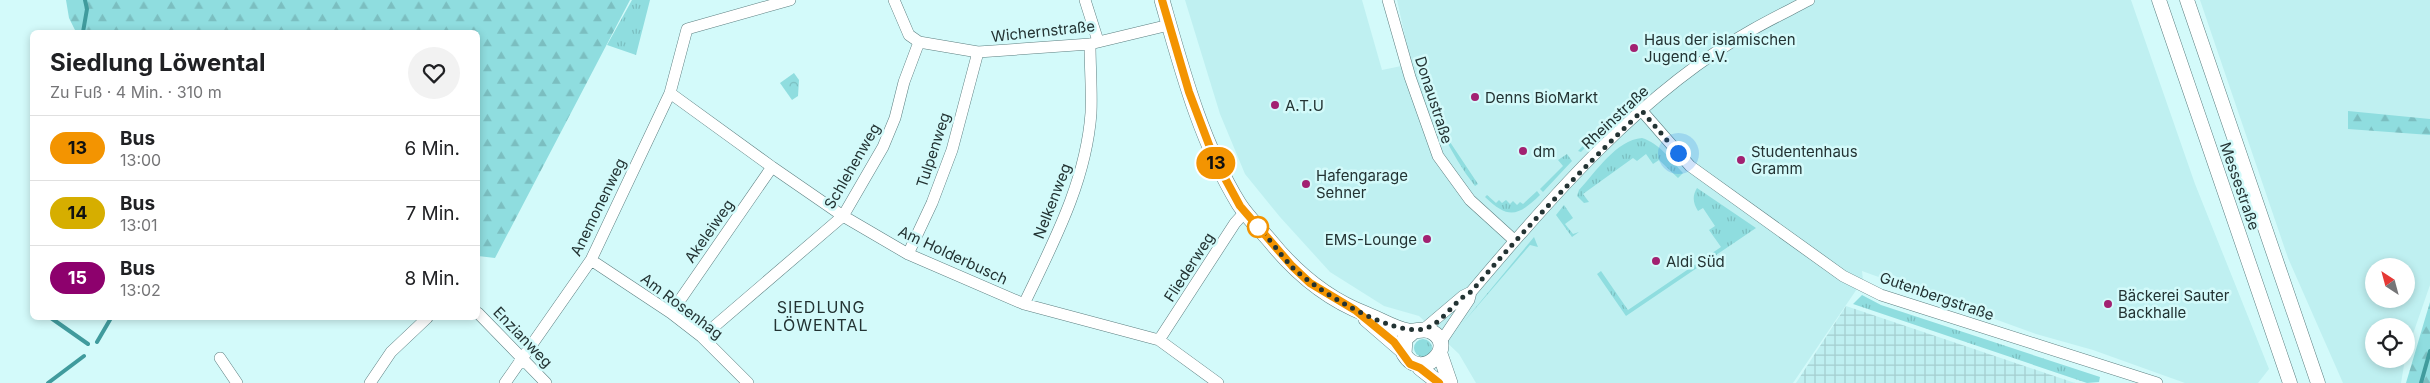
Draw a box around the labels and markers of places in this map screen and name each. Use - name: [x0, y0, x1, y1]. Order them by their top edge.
- place label: Haus der islamischen Jugend e.V.: [1644, 30, 1796, 66]
- marker: Haus der islamischen Jugend e.V.: [1628, 42, 1640, 54]
- place label: Denns BioMarkt: [1485, 88, 1598, 107]
- marker: Denns BioMarkt: [1469, 91, 1481, 103]
- place label: A.T.U: [1285, 96, 1324, 115]
- marker: A.T.U: [1269, 99, 1281, 111]
- place label: dm: [1533, 142, 1555, 161]
- place label: Studentenhaus Gramm: [1751, 142, 1858, 178]
- marker: dm: [1517, 145, 1529, 157]
- marker: Studentenhaus Gramm: [1735, 154, 1747, 166]
- place label: Hafengarage Sehner: [1316, 166, 1408, 202]
- marker: Hafengarage Sehner: [1300, 178, 1312, 190]
- unlabelled marker: [1247, 216, 1269, 238]
- place label: EMS-Lounge: [1325, 230, 1417, 249]
- marker: EMS-Lounge: [1421, 233, 1433, 245]
- place label: Aldi Süd: [1666, 252, 1725, 271]
- marker: Aldi Süd: [1650, 255, 1662, 267]
- place label: Bäckerei Sauter Backhalle: [2118, 286, 2230, 322]
- marker: Bäckerei Sauter Backhalle: [2102, 298, 2114, 310]

